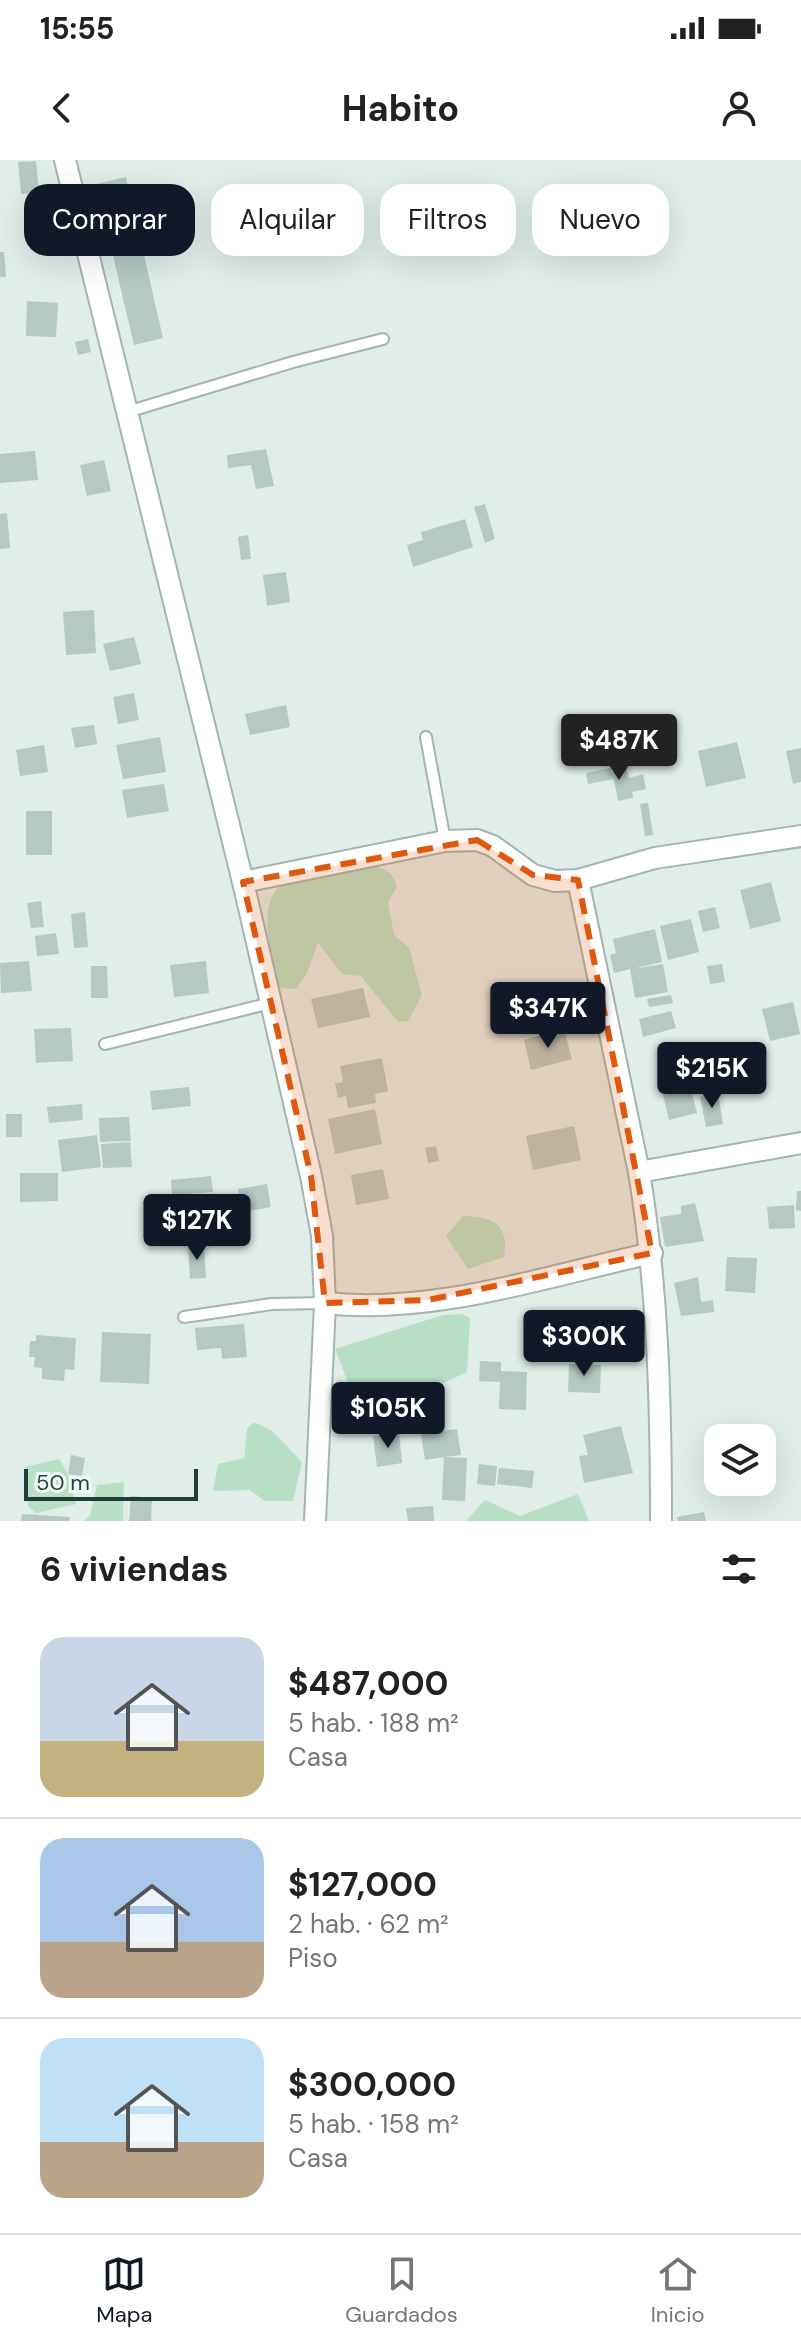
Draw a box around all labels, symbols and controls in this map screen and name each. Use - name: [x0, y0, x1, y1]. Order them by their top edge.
- text: 15:55: [40, 9, 115, 48]
- text: Habito: [342, 85, 459, 132]
- icon: back: [40, 86, 84, 130]
- icon: person: [717, 86, 761, 130]
- chip: Comprar: [24, 184, 195, 256]
- chip: Alquilar: [211, 184, 364, 256]
- chip: Filtros: [380, 184, 516, 256]
- chip: Nuevo: [532, 184, 669, 256]
- pin: $487K: [563, 714, 675, 782]
- text: $487K: [579, 723, 659, 757]
- pin: $347K: [492, 982, 604, 1050]
- text: $347K: [508, 991, 588, 1025]
- pin: $215K: [656, 1042, 768, 1110]
- text: $215K: [675, 1051, 749, 1085]
- pin: $127K: [141, 1194, 253, 1262]
- text: $127K: [162, 1203, 232, 1237]
- pin: $300K: [528, 1310, 640, 1378]
- text: $300K: [542, 1319, 626, 1353]
- pin: $105K: [332, 1382, 444, 1450]
- text: $105K: [350, 1391, 426, 1425]
- map controls: [704, 1424, 776, 1496]
- button: layers: [704, 1424, 776, 1496]
- scale bar: [24, 1465, 198, 1501]
- text: 50 m: [36, 1468, 90, 1497]
- text: 6 viviendas: [40, 1547, 228, 1592]
- icon: filters: [717, 1547, 761, 1591]
- text: $487,000: [288, 1661, 449, 1706]
- icon: home: [104, 1669, 200, 1765]
- text: 5 hab. · 188 m²: [288, 1706, 459, 1740]
- text: Casa: [288, 1740, 348, 1774]
- text: $127,000: [288, 1862, 437, 1907]
- icon: home: [104, 1870, 200, 1966]
- text: 2 hab. · 62 m²: [288, 1907, 449, 1941]
- text: Piso: [288, 1941, 338, 1975]
- text: $300,000: [288, 2062, 456, 2107]
- icon: home: [104, 2070, 200, 2166]
- text: 5 hab. · 158 m²: [288, 2107, 459, 2141]
- text: Casa: [288, 2141, 348, 2175]
- tab: Mapa: [96, 2252, 153, 2329]
- tab: Guardados: [345, 2252, 458, 2329]
- tab: Inicio: [651, 2252, 705, 2329]

